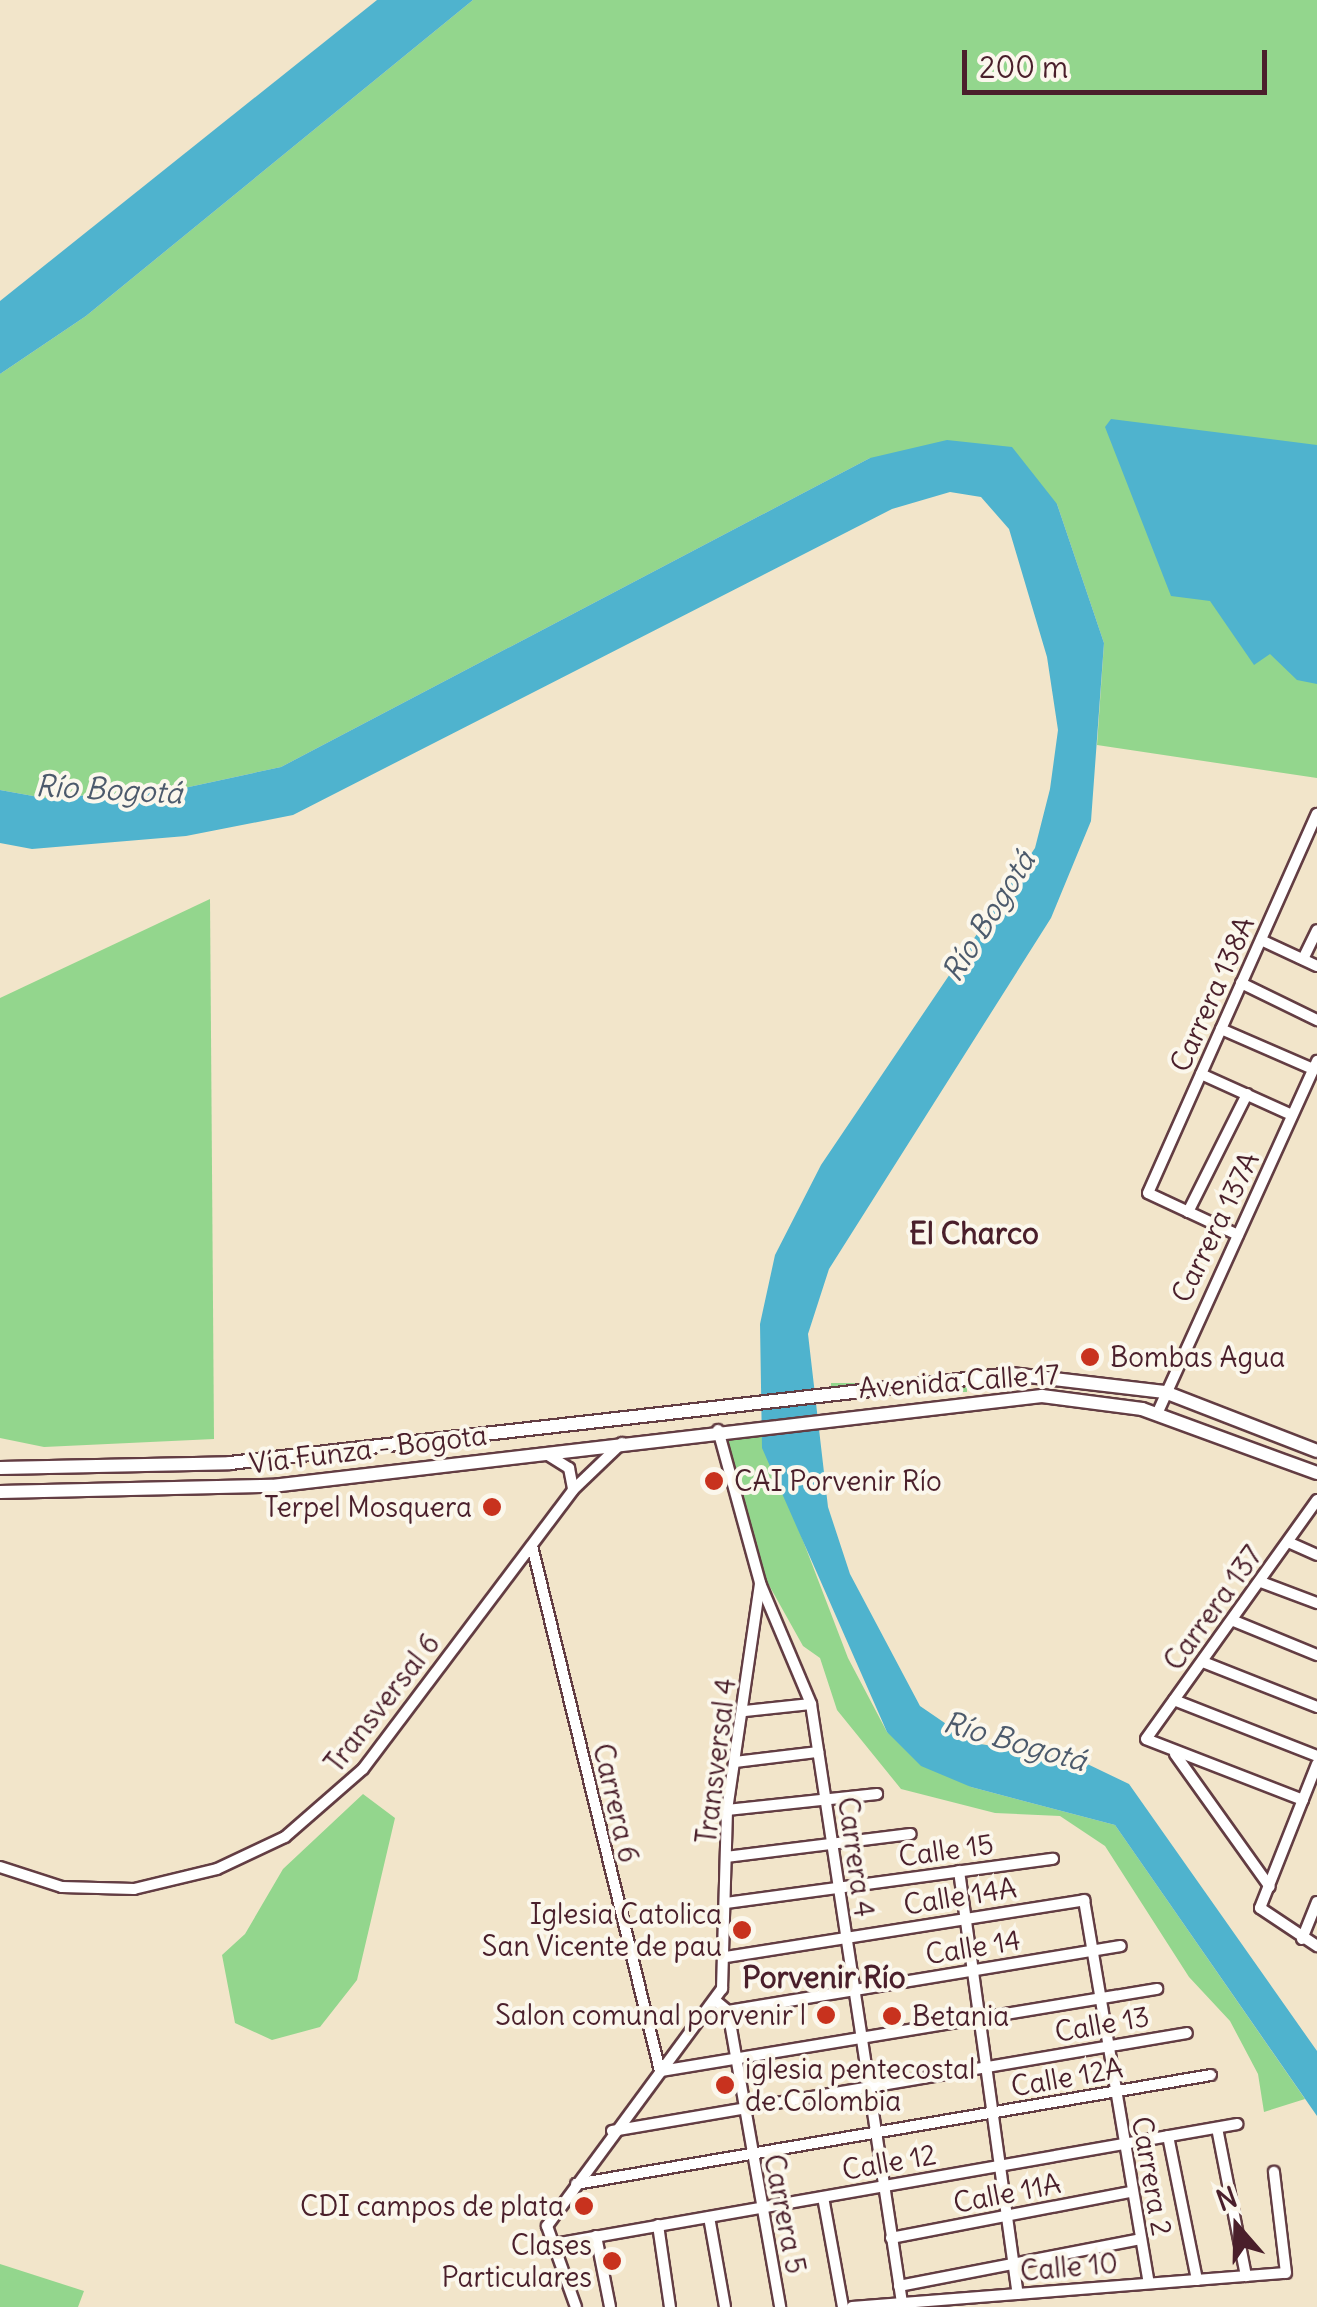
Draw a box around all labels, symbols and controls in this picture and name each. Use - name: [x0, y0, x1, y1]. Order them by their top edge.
- scale bar: [967, 30, 1272, 92]
- text: 200 m: [979, 48, 1068, 86]
- water label: Río Bogotá: [35, 767, 183, 811]
- water label: Río Bogotá: [934, 844, 1042, 988]
- street label: Carrera 138A: [1163, 911, 1261, 1077]
- street label: Carrera 137A: [1164, 1146, 1266, 1308]
- district label: El Charco: [909, 1215, 1039, 1251]
- place label: Bombas Agua: [1110, 1340, 1285, 1374]
- marker: Bombas Agua: [1079, 1346, 1101, 1368]
- street label: Avenida Calle 17: [857, 1357, 1061, 1405]
- street label: Vía Funza - Bogota: [247, 1418, 489, 1480]
- place label: CAI Porvenir Río: [734, 1464, 942, 1498]
- marker: CAI Porvenir Río: [703, 1470, 725, 1492]
- place label: Terpel Mosquera: [264, 1490, 472, 1524]
- marker: Terpel Mosquera: [481, 1496, 503, 1518]
- street label: Carrera 137: [1157, 1539, 1269, 1677]
- street label: Transversal 6: [317, 1627, 447, 1779]
- street label: Transversal 4: [689, 1676, 743, 1846]
- water label: Río Bogotá: [939, 1703, 1091, 1779]
- street label: Carrera 6: [586, 1740, 646, 1866]
- street label: Carrera 4: [831, 1795, 881, 1919]
- street label: Calle 15: [896, 1827, 996, 1873]
- street label: Calle 14A: [901, 1871, 1019, 1921]
- place label: Iglesia Catolica San Vicente de pau: [482, 1897, 722, 1963]
- marker: Iglesia Catolica San Vicente de pau: [731, 1919, 753, 1941]
- street label: Calle 14: [923, 1923, 1023, 1971]
- district label: Porvenir Río: [742, 1959, 906, 1995]
- place label: Salon comunal porvenir l: [495, 1998, 806, 2032]
- place label: Betania: [912, 1999, 1009, 2033]
- street label: Calle 13: [1052, 1999, 1152, 2049]
- marker: Salon comunal porvenir l: [815, 2004, 837, 2026]
- marker: Betania: [881, 2005, 903, 2027]
- street label: Calle 12A: [1008, 2051, 1126, 2103]
- place label: iglesia pentecostal de Colombia: [745, 2052, 975, 2118]
- marker: iglesia pentecostal de Colombia: [714, 2074, 736, 2096]
- street label: Carrera 2: [1125, 2114, 1179, 2238]
- street label: Calle 12: [839, 2137, 939, 2187]
- street label: Carrera 5: [757, 2151, 813, 2277]
- street label: Calle 11A: [950, 2166, 1064, 2220]
- north arrow: [1187, 2177, 1287, 2277]
- text: N: [1211, 2179, 1242, 2219]
- place label: CDI campos de plata: [300, 2189, 564, 2223]
- marker: CDI campos de plata: [573, 2195, 595, 2217]
- place label: Clases Particulares: [441, 2228, 592, 2294]
- street label: Calle 10: [1019, 2246, 1119, 2288]
- marker: Clases Particulares: [601, 2250, 623, 2272]

